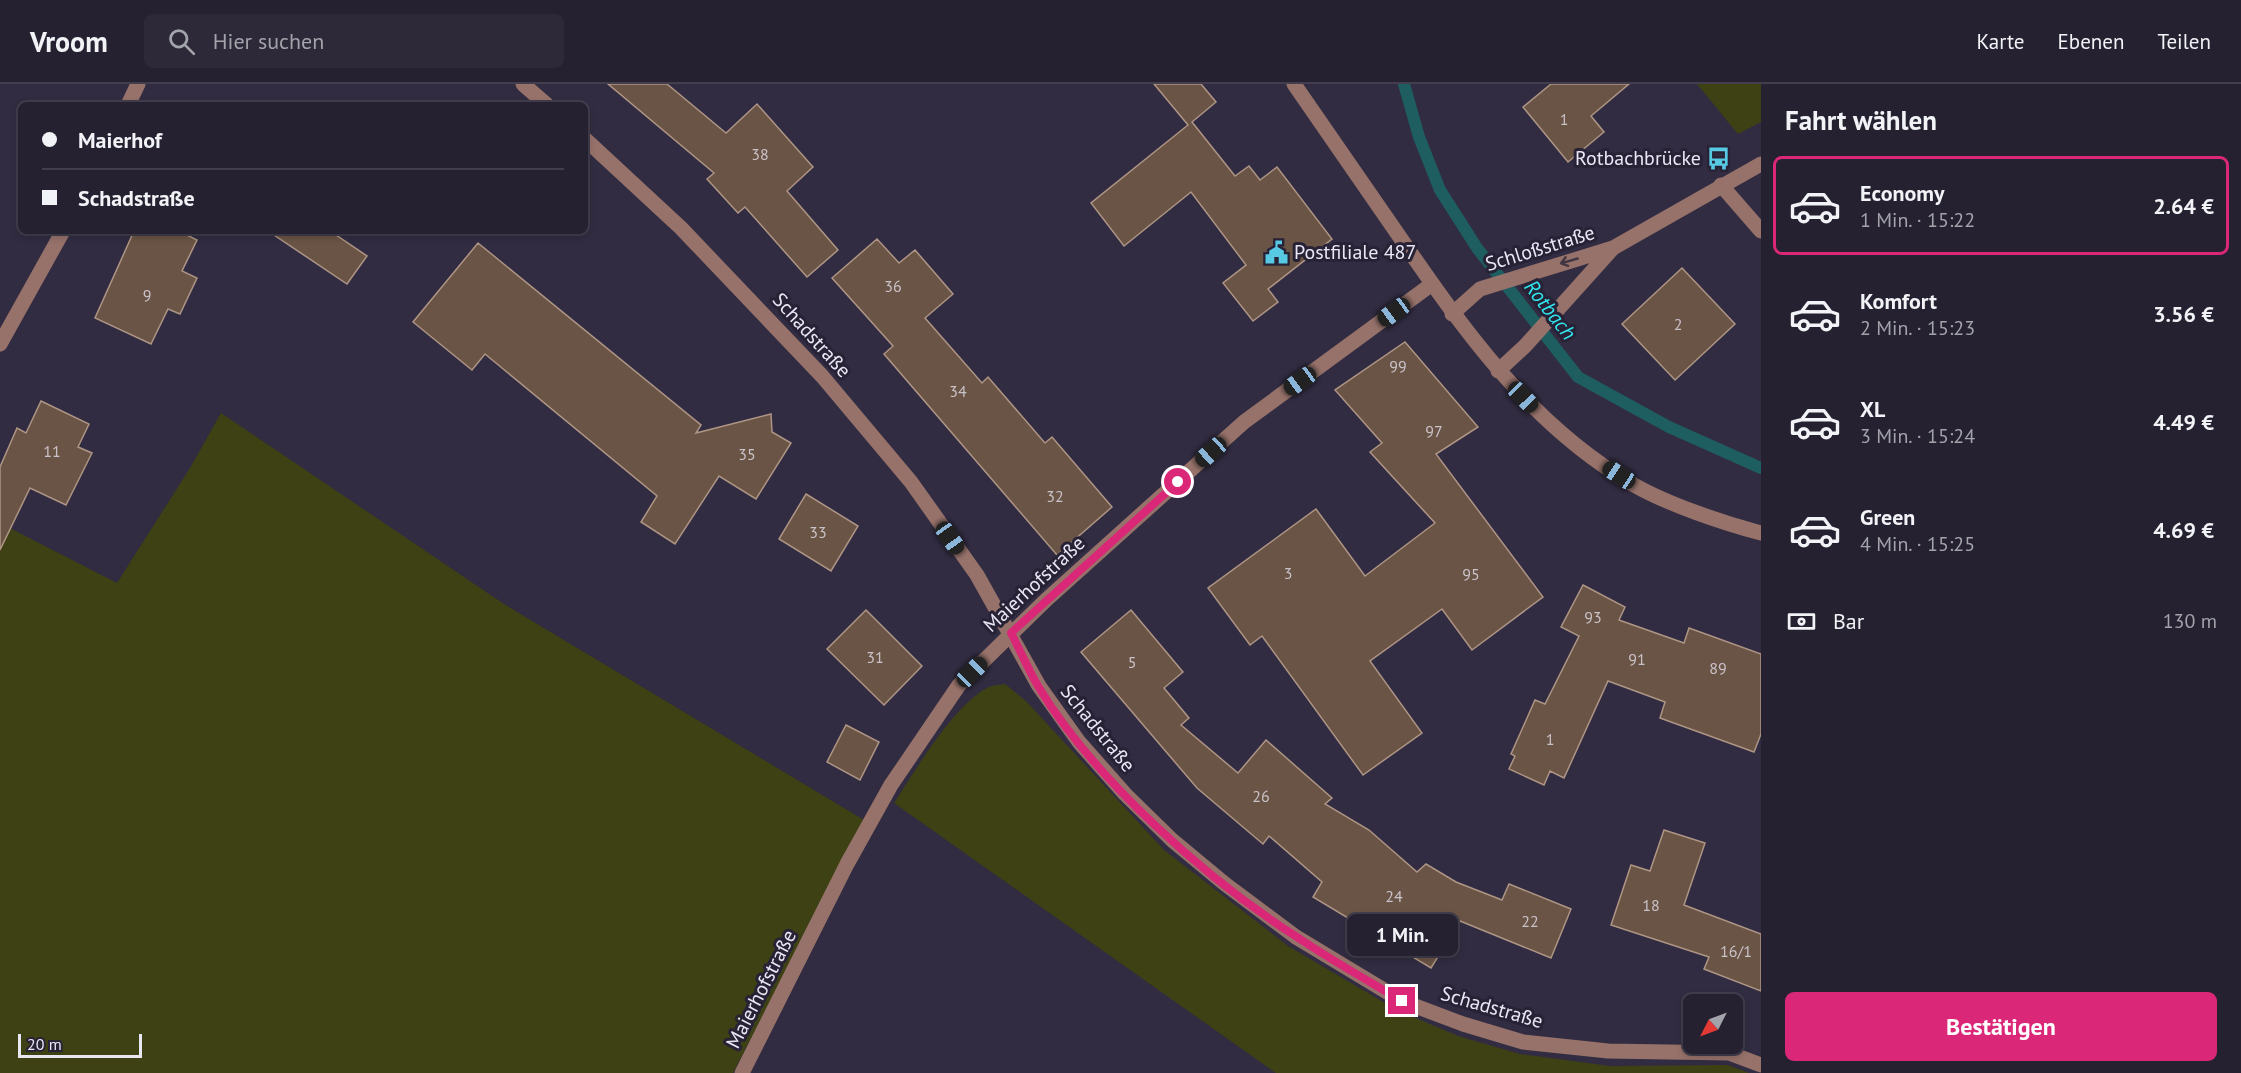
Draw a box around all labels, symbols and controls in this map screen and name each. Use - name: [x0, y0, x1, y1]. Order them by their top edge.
- search box: [144, 14, 564, 68]
- text: Vroom: [30, 23, 108, 60]
- icon: search: [165, 25, 198, 58]
- text: Hier suchen: [213, 27, 324, 55]
- text: Karte: [1977, 28, 2025, 55]
- text: Ebenen: [2058, 28, 2124, 55]
- text: Teilen: [2157, 28, 2211, 55]
- text: Fahrt wählen: [1785, 103, 1937, 137]
- house number: 1: [1560, 109, 1568, 129]
- text: Maierhof: [78, 126, 162, 154]
- house number: 38: [751, 144, 769, 164]
- place label: Rotbachbrücke: [1575, 145, 1701, 171]
- bus stop icon: Rotbachbrücke: [1706, 145, 1732, 171]
- icon: car: [1788, 179, 1842, 233]
- text: Economy: [1860, 179, 1944, 207]
- text: Schadstraße: [78, 184, 195, 212]
- text: 2.64 €: [2153, 192, 2214, 220]
- text: 1 Min. · 15:22: [1860, 207, 1975, 233]
- street label: Schloßstraße: [1482, 219, 1598, 277]
- public building icon: Postfiliale 487: [1263, 239, 1289, 265]
- place label: Postfiliale 487: [1294, 239, 1416, 265]
- one-way arrow: [1560, 256, 1579, 267]
- water label: Rotbach: [1518, 274, 1582, 345]
- house number: 36: [884, 276, 902, 296]
- house number: 9: [143, 285, 151, 305]
- street label: Schadstraße: [767, 287, 857, 383]
- icon: car: [1788, 287, 1842, 341]
- text: Komfort: [1860, 287, 1937, 315]
- car: [1374, 294, 1414, 330]
- text: 3.56 €: [2153, 300, 2214, 328]
- house number: 2: [1674, 314, 1682, 334]
- text: 2 Min. · 15:23: [1860, 315, 1975, 341]
- house number: 99: [1389, 356, 1407, 376]
- car: [1280, 363, 1320, 399]
- car: [1504, 378, 1542, 416]
- house number: 34: [949, 381, 967, 401]
- icon: car: [1788, 395, 1842, 449]
- text: XL: [1860, 395, 1885, 423]
- text: 4.49 €: [2153, 408, 2214, 436]
- house number: 97: [1425, 421, 1443, 441]
- text: 3 Min. · 15:24: [1860, 423, 1975, 449]
- car: [1192, 433, 1230, 471]
- house number: 11: [43, 441, 61, 461]
- house number: 35: [738, 444, 756, 464]
- car: [1599, 458, 1639, 492]
- route start: [1164, 468, 1191, 495]
- house number: 32: [1046, 486, 1064, 506]
- icon: car: [1788, 503, 1842, 557]
- text: Green: [1860, 503, 1915, 531]
- text: 4.69 €: [2153, 516, 2214, 544]
- car: [932, 518, 968, 558]
- house number: 33: [809, 522, 827, 542]
- street label: Maierhofstraße: [978, 530, 1090, 638]
- text: 4 Min. · 15:25: [1860, 531, 1975, 557]
- house number: 3: [1284, 563, 1292, 583]
- house number: 95: [1462, 564, 1480, 584]
- icon: cash: [1785, 605, 1818, 638]
- house number: 93: [1584, 607, 1602, 627]
- text: Bar: [1833, 607, 1864, 635]
- text: 130 m: [2163, 608, 2217, 634]
- house number: 31: [866, 647, 884, 667]
- house number: 91: [1628, 649, 1646, 669]
- house number: 5: [1128, 652, 1136, 672]
- car: [953, 653, 991, 691]
- house number: 89: [1709, 658, 1727, 678]
- street label: Schadstraße: [1055, 679, 1141, 777]
- house number: 1: [1546, 729, 1554, 749]
- house number: 26: [1252, 786, 1270, 806]
- house number: 24: [1385, 886, 1403, 906]
- house number: 18: [1642, 895, 1660, 915]
- house number: 22: [1521, 911, 1539, 931]
- callout: 1 Min.: [1346, 914, 1458, 956]
- text: 1 Min.: [1376, 922, 1429, 948]
- street label: Maierhofstraße: [720, 925, 802, 1053]
- house number: 16/1: [1720, 941, 1752, 961]
- street label: Schadstraße: [1438, 980, 1546, 1034]
- route end: [1388, 987, 1415, 1014]
- button: Bestätigen: [1785, 992, 2217, 1061]
- north arrow: [1683, 994, 1743, 1054]
- map controls: [1683, 994, 1743, 1054]
- scale bar: [18, 1031, 142, 1058]
- text: 20 m: [27, 1034, 62, 1054]

